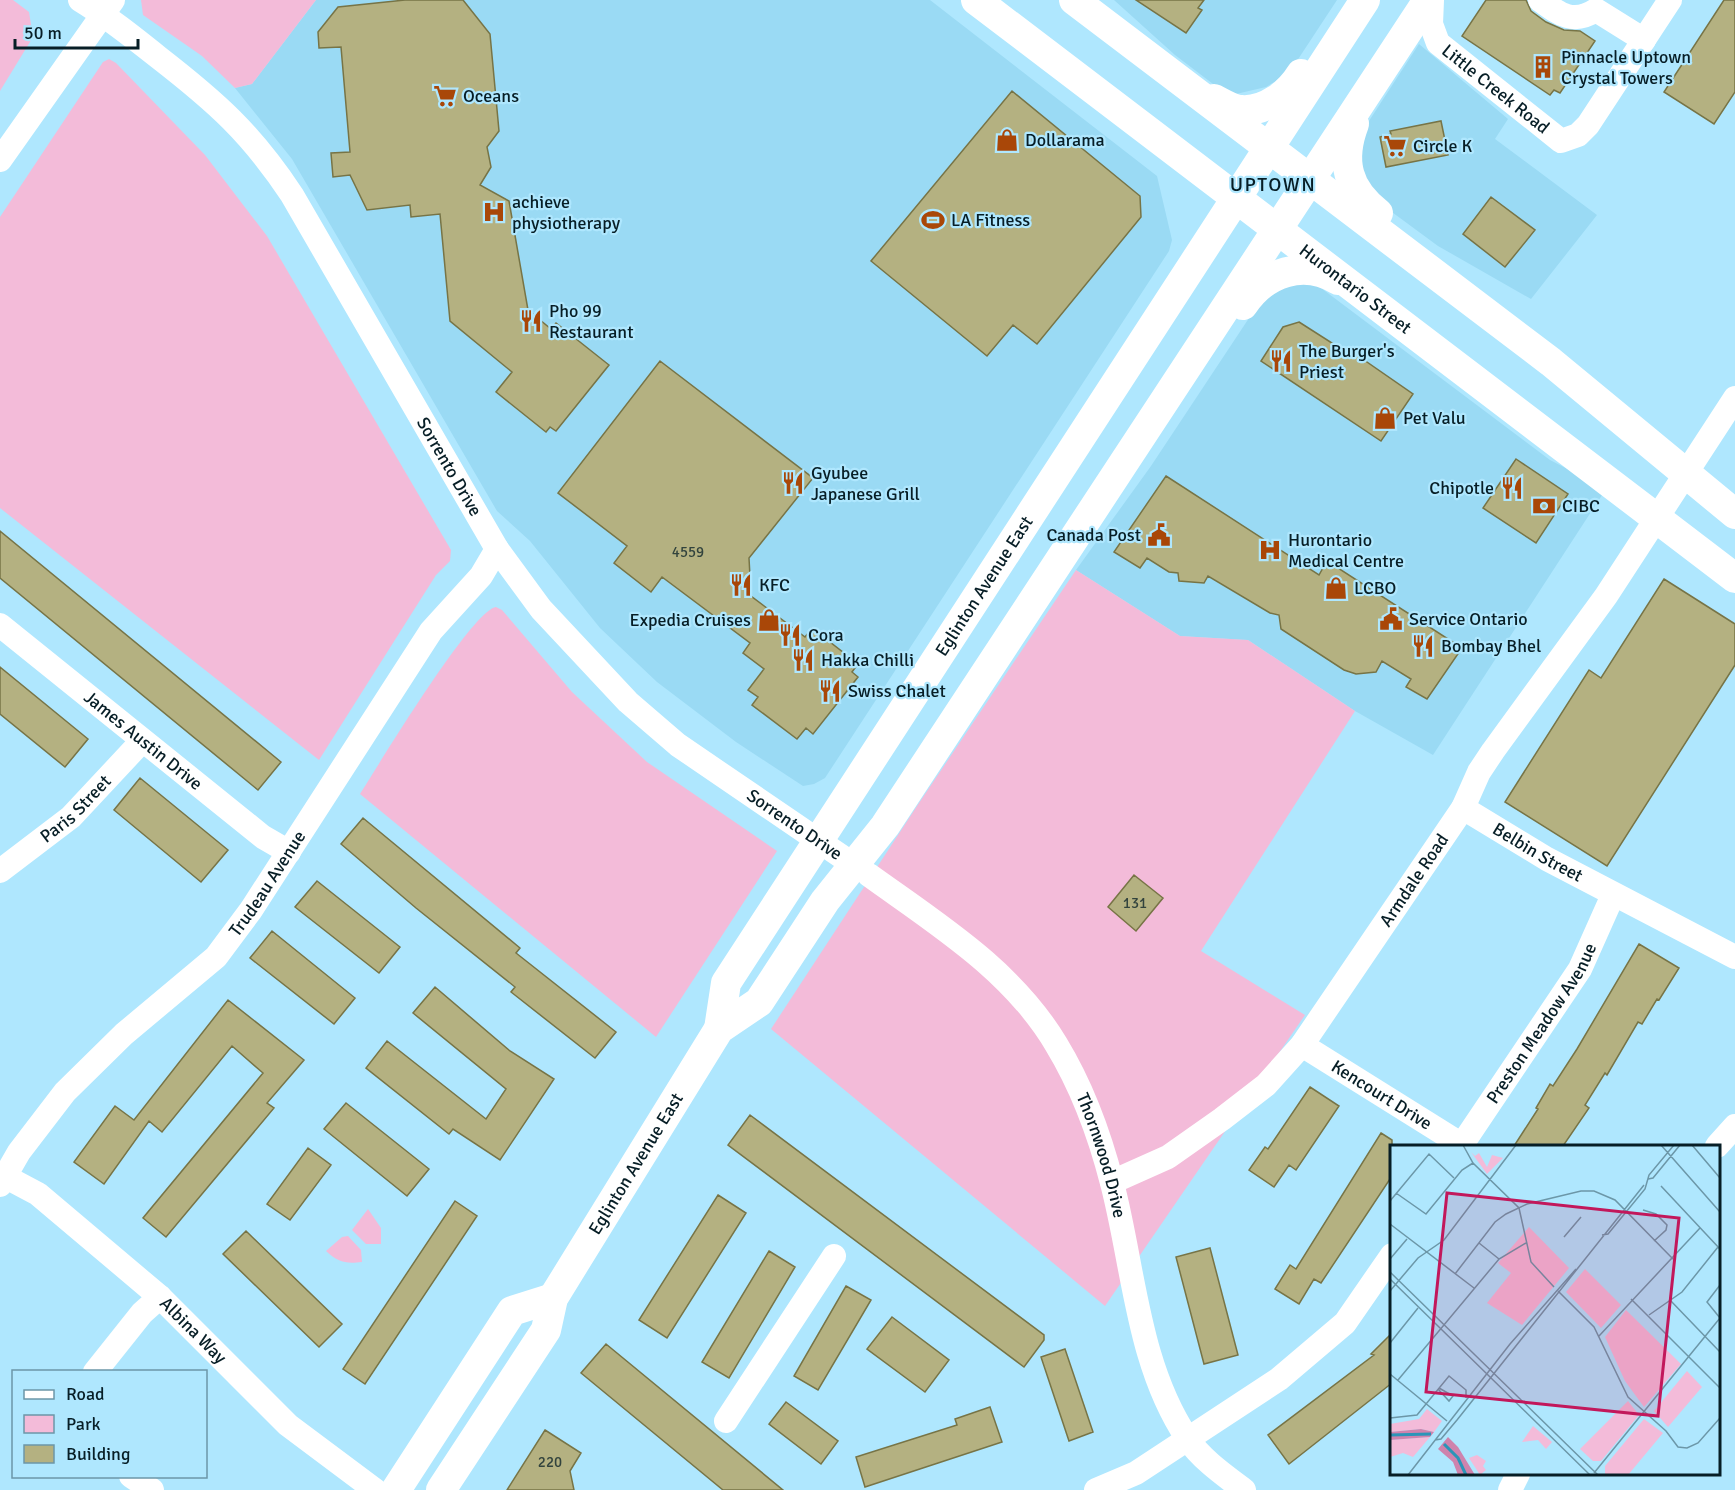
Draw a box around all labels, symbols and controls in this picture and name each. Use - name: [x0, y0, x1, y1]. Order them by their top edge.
- scale bar: [15, 12, 138, 50]
- text: 50 m: [24, 22, 62, 44]
- street label: Little Creek Road: [1437, 39, 1554, 138]
- place label: Pinnacle Uptown Crystal Towers: [1561, 46, 1691, 89]
- building icon: Pinnacle Uptown Crystal Towers: [1530, 54, 1556, 80]
- supermarket icon: Oceans: [432, 83, 458, 109]
- place label: Oceans: [463, 85, 519, 107]
- shop icon: Dollarama: [994, 127, 1020, 153]
- place label: Dollarama: [1025, 129, 1105, 151]
- supermarket icon: Circle K: [1382, 133, 1408, 159]
- place label: Circle K: [1413, 135, 1473, 157]
- district label: UPTOWN: [1230, 172, 1316, 197]
- place label: achieve physiotherapy: [512, 191, 621, 234]
- hospital icon: achieve physiotherapy: [481, 199, 507, 225]
- sports icon: LA Fitness: [920, 207, 946, 233]
- place label: LA Fitness: [951, 209, 1030, 231]
- street label: Hurontario Street: [1295, 239, 1416, 339]
- place label: Pho 99 Restaurant: [549, 300, 633, 343]
- restaurant icon: Pho 99 Restaurant: [518, 308, 544, 334]
- place label: The Burger's Priest: [1299, 340, 1395, 383]
- restaurant icon: The Burger's Priest: [1268, 348, 1294, 374]
- shop icon: Pet Valu: [1372, 405, 1398, 431]
- place label: Pet Valu: [1403, 407, 1466, 429]
- street label: Sorrento Drive: [412, 413, 487, 520]
- place label: Gyubee Japanese Grill: [811, 462, 920, 505]
- restaurant icon: Gyubee Japanese Grill: [780, 470, 806, 496]
- restaurant icon: Chipotle: [1499, 475, 1525, 501]
- place label: Chipotle: [1429, 477, 1494, 499]
- bank icon: CIBC: [1531, 493, 1557, 519]
- place label: CIBC: [1562, 495, 1600, 517]
- street label: Eglinton Avenue East: [931, 512, 1038, 660]
- public building icon: Canada Post: [1146, 522, 1172, 548]
- place label: Canada Post: [1046, 524, 1141, 546]
- place label: Hurontario Medical Centre: [1288, 529, 1404, 572]
- hospital icon: Hurontario Medical Centre: [1257, 537, 1283, 563]
- house number: 4559: [672, 543, 704, 561]
- restaurant icon: KFC: [728, 572, 754, 598]
- place label: KFC: [759, 574, 790, 596]
- shop icon: LCBO: [1323, 575, 1349, 601]
- place label: LCBO: [1354, 577, 1396, 599]
- public building icon: Service Ontario: [1378, 606, 1404, 632]
- shop icon: Expedia Cruises: [756, 607, 782, 633]
- place label: Service Ontario: [1409, 608, 1528, 630]
- place label: Expedia Cruises: [630, 609, 751, 631]
- restaurant icon: Cora: [777, 622, 803, 648]
- place label: Cora: [808, 624, 844, 646]
- restaurant icon: Bombay Bhel: [1410, 633, 1436, 659]
- place label: Bombay Bhel: [1441, 635, 1541, 657]
- restaurant icon: Hakka Chilli: [790, 647, 816, 673]
- place label: Hakka Chilli: [821, 649, 914, 671]
- restaurant icon: Swiss Chalet: [817, 678, 843, 704]
- place label: Swiss Chalet: [848, 680, 946, 702]
- street label: James Austin Drive: [80, 686, 207, 795]
- street label: Paris Street: [36, 770, 116, 848]
- street label: Sorrento Drive: [743, 784, 847, 865]
- street label: Belbin Street: [1489, 818, 1587, 887]
- street label: Trudeau Avenue: [224, 827, 310, 941]
- street label: Armdale Road: [1375, 830, 1453, 931]
- house number: 131: [1123, 894, 1147, 912]
- street label: Preston Meadow Avenue: [1482, 940, 1601, 1108]
- street label: Kencourt Drive: [1327, 1055, 1436, 1134]
- street label: Eglinton Avenue East: [584, 1089, 688, 1239]
- street label: Thornwood Drive: [1072, 1090, 1131, 1220]
- inset map: [1390, 1145, 1720, 1475]
- street label: Albina Way: [155, 1292, 232, 1369]
- legend: [12, 1370, 207, 1478]
- text: Road: [66, 1383, 105, 1405]
- text: Park: [66, 1413, 101, 1435]
- text: Building: [66, 1443, 130, 1465]
- house number: 220: [538, 1453, 562, 1471]

